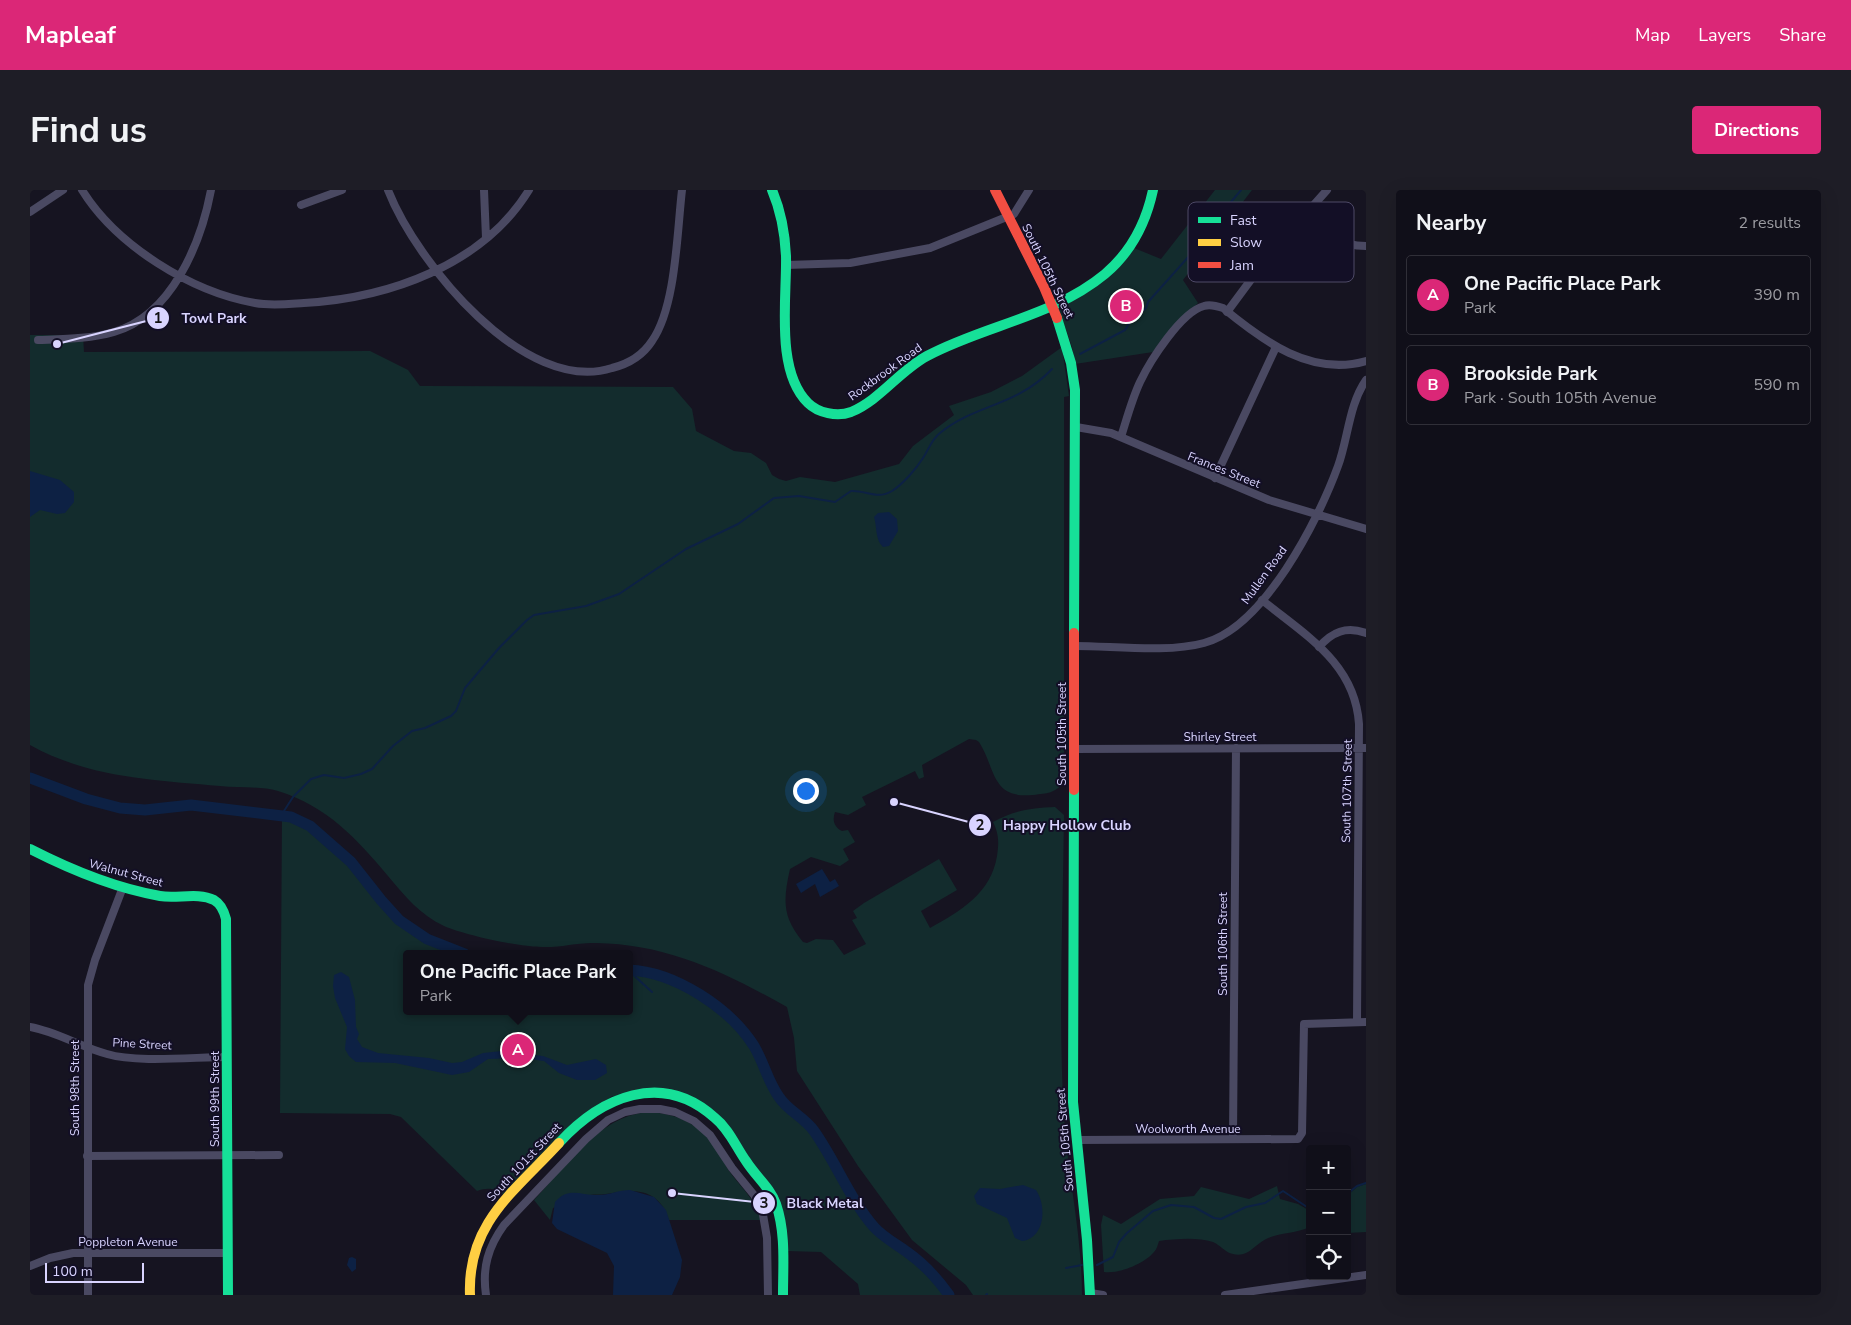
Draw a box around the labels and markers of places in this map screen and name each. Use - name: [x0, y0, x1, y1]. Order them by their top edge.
- pin: B: [1110, 287, 1142, 325]
- callout: Towl Park: [146, 303, 256, 332]
- callout: Happy Hollow Club: [968, 810, 1141, 839]
- pin: A: [502, 1031, 534, 1069]
- callout: Black Metal: [752, 1188, 874, 1217]

